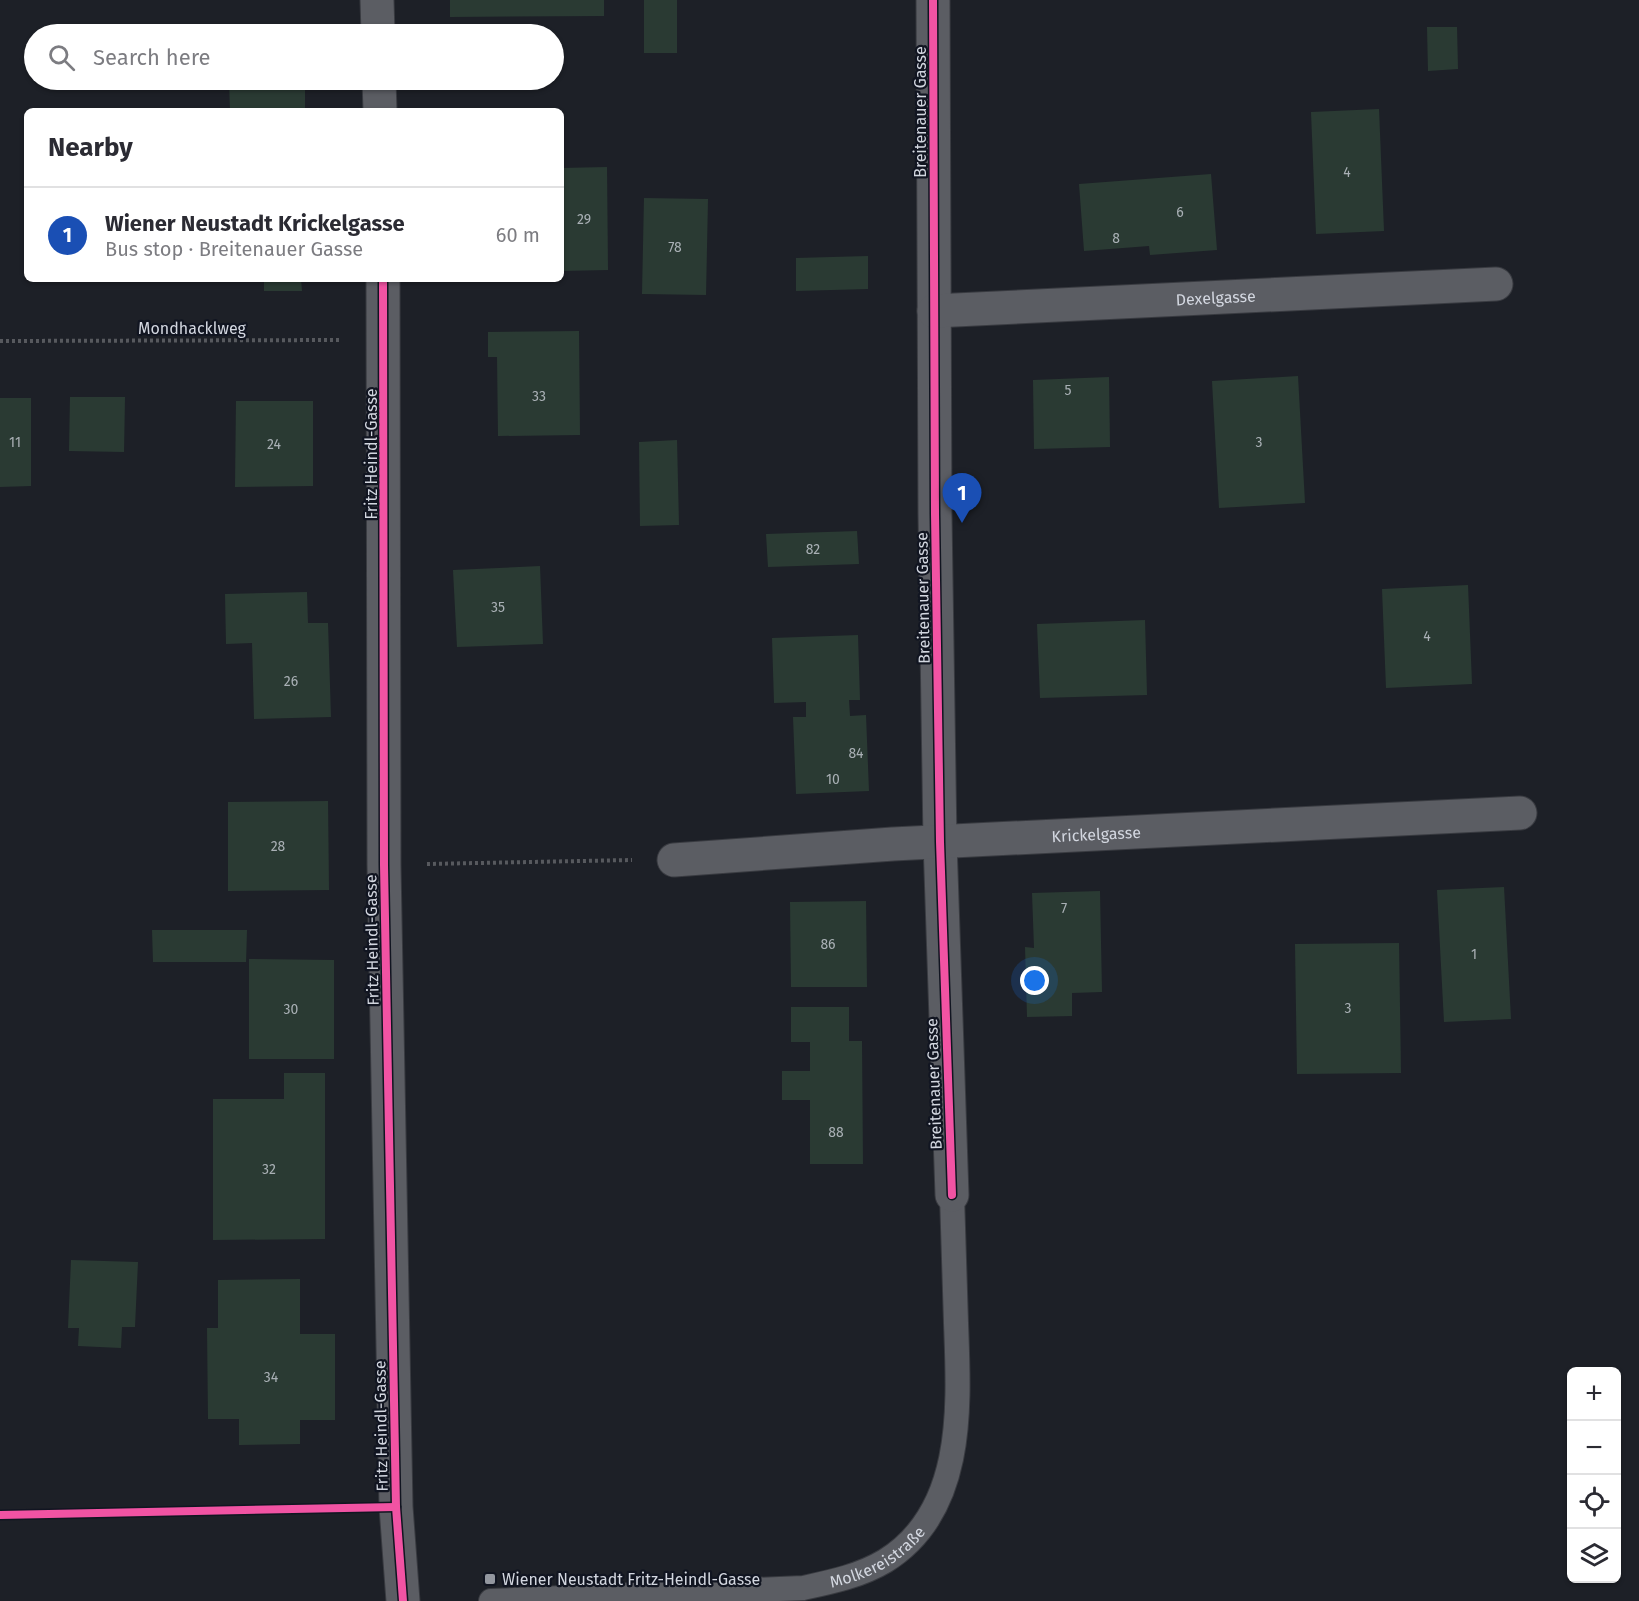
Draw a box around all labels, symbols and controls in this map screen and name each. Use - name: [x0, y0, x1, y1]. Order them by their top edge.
- search box: [24, 24, 564, 90]
- icon: search: [45, 41, 78, 74]
- text: Search here: [93, 44, 211, 71]
- street label: Breitenauer Gasse: [911, 46, 930, 178]
- text: Nearby: [48, 132, 133, 163]
- house number: 4: [1343, 164, 1351, 181]
- house number: 6: [1176, 204, 1184, 221]
- text: Wiener Neustadt Krickelgasse: [105, 210, 405, 237]
- house number: 29: [577, 211, 591, 228]
- text: 1: [63, 223, 72, 247]
- text: 60 m: [496, 223, 540, 247]
- house number: 8: [1112, 230, 1120, 247]
- text: Bus stop · Breitenauer Gasse: [105, 237, 363, 261]
- house number: 78: [668, 239, 682, 256]
- street label: Dexelgasse: [1175, 286, 1256, 309]
- street label: Mondhacklweg: [138, 319, 247, 338]
- house number: 5: [1064, 382, 1072, 399]
- street label: Fritz Heindl-Gasse: [362, 388, 381, 520]
- house number: 33: [532, 388, 546, 405]
- house number: 11: [9, 434, 21, 451]
- house number: 3: [1256, 434, 1263, 451]
- house number: 24: [267, 436, 282, 453]
- pin: 1: [942, 474, 982, 523]
- street label: Breitenauer Gasse: [912, 532, 934, 664]
- house number: 82: [806, 541, 820, 558]
- house number: 35: [491, 599, 505, 616]
- house number: 4: [1423, 628, 1431, 645]
- house number: 26: [284, 673, 298, 690]
- house number: 84: [848, 745, 864, 762]
- house number: 10: [826, 771, 840, 788]
- street label: Krickelgasse: [1051, 822, 1141, 846]
- house number: 28: [271, 838, 286, 855]
- street label: Fritz Heindl-Gasse: [361, 874, 383, 1006]
- house number: 7: [1061, 900, 1067, 917]
- house number: 86: [820, 936, 836, 953]
- house number: 1: [1471, 946, 1477, 963]
- your location: [1020, 966, 1049, 995]
- house number: 3: [1345, 1000, 1352, 1017]
- house number: 30: [284, 1001, 299, 1018]
- street label: Breitenauer Gasse: [922, 1018, 946, 1150]
- house number: 88: [828, 1124, 844, 1141]
- house number: 32: [262, 1161, 276, 1178]
- street label: Fritz Heindl-Gasse: [370, 1360, 392, 1492]
- map controls: [1567, 1367, 1621, 1583]
- button: +: [1567, 1367, 1621, 1421]
- house number: 34: [264, 1369, 279, 1386]
- button: −: [1567, 1421, 1621, 1475]
- button: locate: [1567, 1475, 1621, 1529]
- street label: Molkereistraße: [828, 1522, 929, 1591]
- button: layers: [1567, 1529, 1621, 1583]
- place label: Wiener Neustadt Fritz-Heindl-Gasse: [502, 1570, 760, 1589]
- marker: Wiener Neustadt Fritz-Heindl-Gasse: [483, 1572, 497, 1586]

